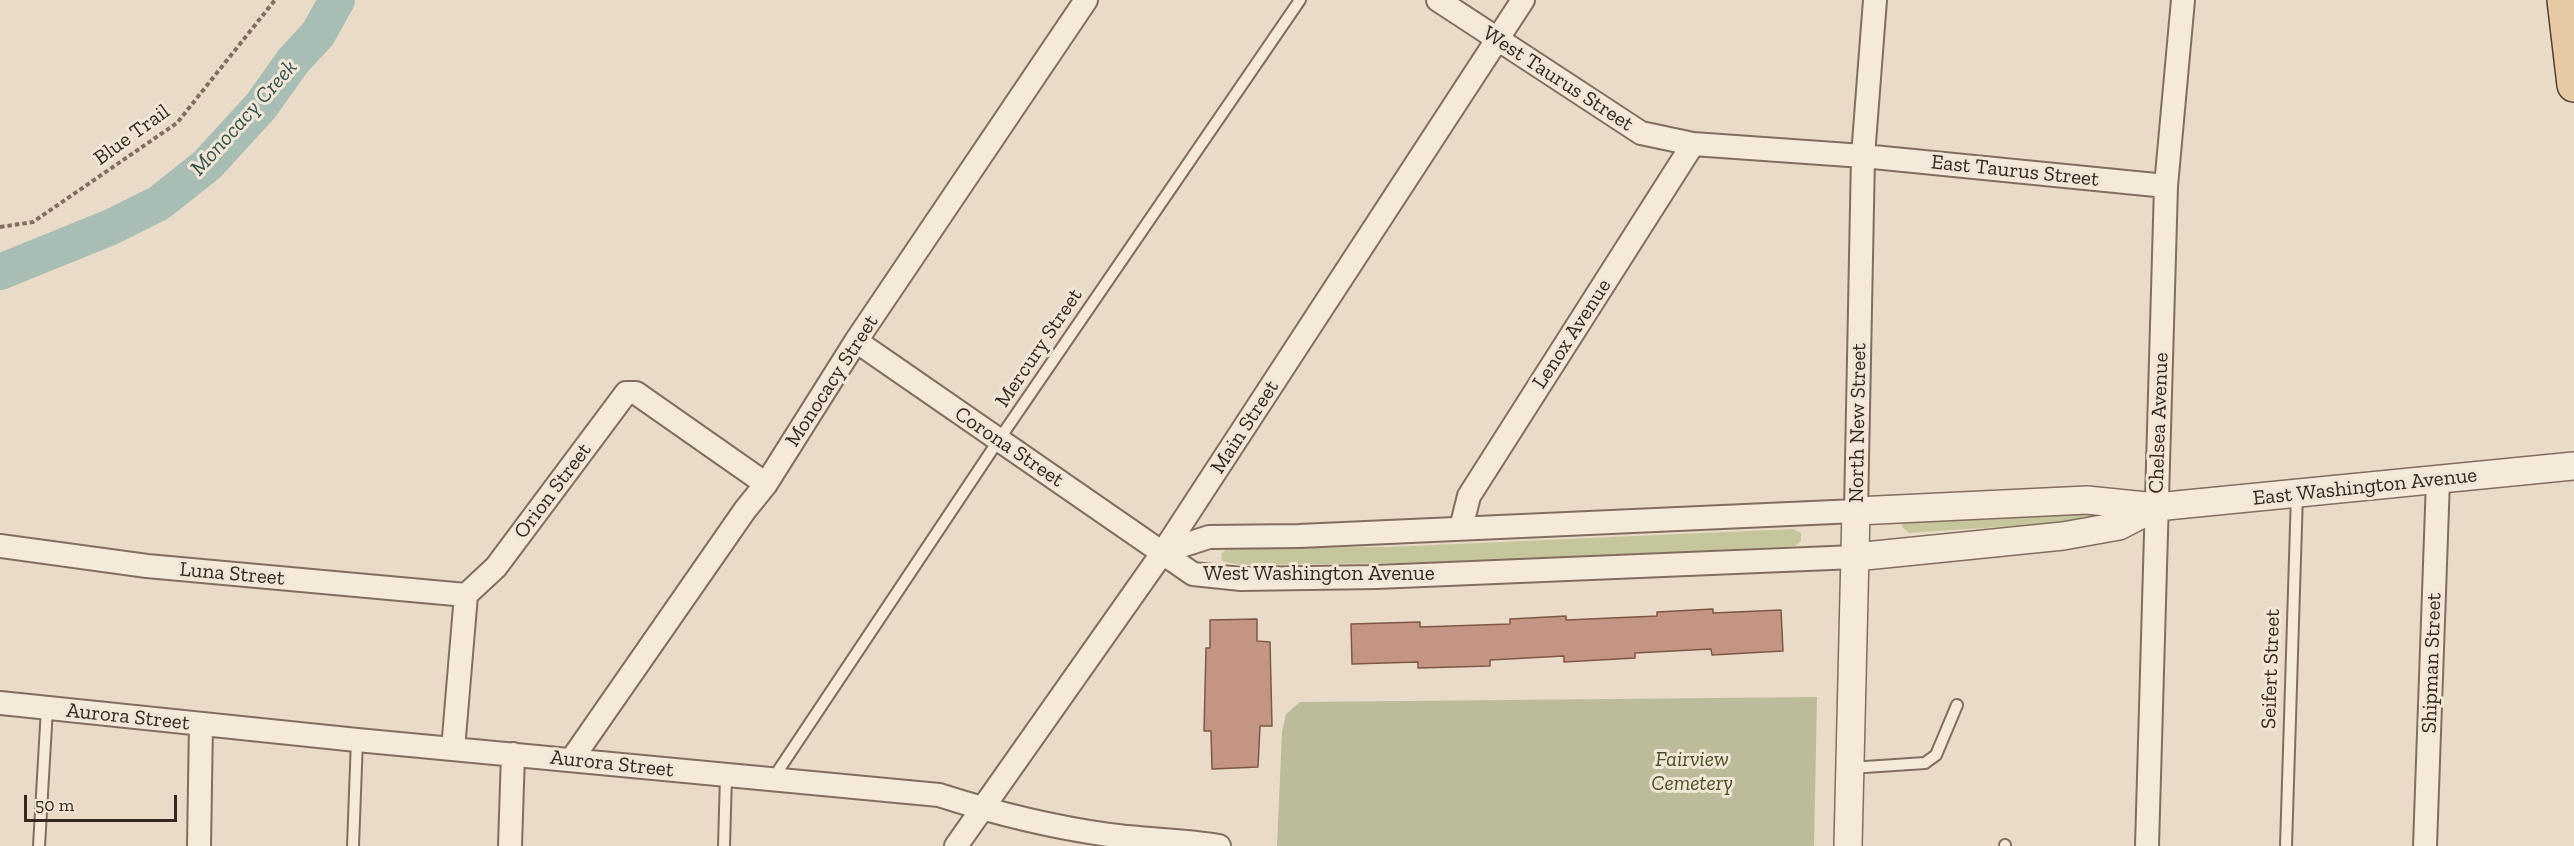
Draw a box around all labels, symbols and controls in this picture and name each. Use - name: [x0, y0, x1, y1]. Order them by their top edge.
- street label: West Taurus Street: [1478, 21, 1638, 137]
- water label: Monocacy Creek: [185, 55, 303, 181]
- street label: Blue Trail: [89, 99, 175, 171]
- street label: East Taurus Street: [1930, 150, 2100, 192]
- street label: Lenox Avenue: [1527, 274, 1617, 394]
- street label: Mercury Street: [990, 284, 1088, 412]
- street label: Monocacy Street: [780, 310, 884, 452]
- street label: North New Street: [1844, 343, 1872, 503]
- street label: Chelsea Avenue: [2144, 352, 2174, 494]
- street label: Main Street: [1205, 375, 1285, 479]
- street label: Corona Street: [950, 401, 1068, 493]
- street label: Orion Street: [509, 438, 597, 544]
- street label: East Washington Avenue: [2252, 463, 2478, 511]
- street label: Luna Street: [178, 557, 286, 591]
- street label: West Washington Avenue: [1203, 561, 1435, 587]
- street label: Shipman Street: [2417, 592, 2447, 734]
- street label: Seifert Street: [2256, 609, 2286, 729]
- street label: Aurora Street: [65, 698, 191, 736]
- street label: Aurora Street: [549, 745, 675, 783]
- park label: Fairview Cemetery: [1651, 747, 1733, 797]
- scale bar: [27, 783, 180, 821]
- text: 50 m: [35, 794, 74, 816]

